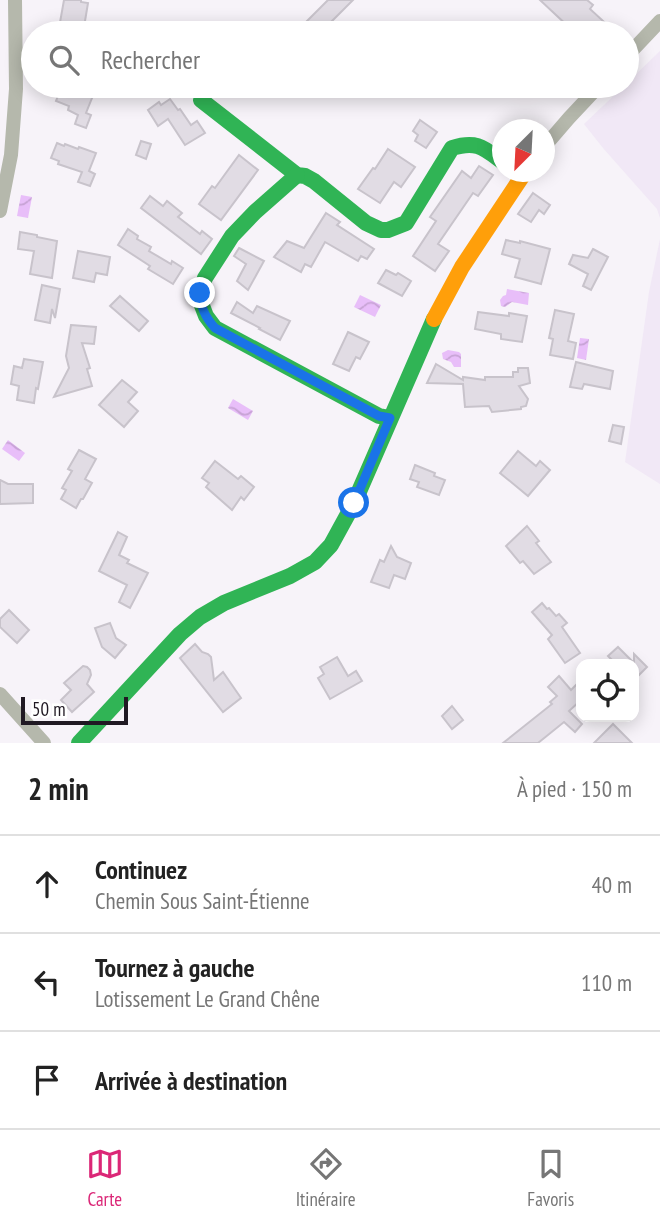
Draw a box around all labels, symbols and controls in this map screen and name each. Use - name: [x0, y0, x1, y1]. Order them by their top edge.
- search box: [21, 21, 639, 98]
- icon: search: [45, 41, 83, 79]
- text: Rechercher: [101, 43, 200, 76]
- north arrow: [492, 119, 555, 182]
- route end: [184, 277, 215, 308]
- route start: [338, 487, 369, 518]
- map controls: [576, 659, 639, 722]
- button: locate: [576, 659, 639, 722]
- scale bar: [21, 694, 128, 726]
- text: 50 m: [32, 697, 66, 721]
- text: 2 min: [28, 769, 89, 808]
- text: À pied · 150 m: [517, 774, 632, 803]
- text: Continuez: [95, 853, 187, 886]
- icon: ahead: [28, 865, 66, 903]
- text: 40 m: [591, 870, 632, 899]
- text: Chemin Sous Saint-Étienne: [95, 886, 310, 915]
- text: Tournez à gauche: [95, 951, 255, 984]
- icon: left: [28, 963, 66, 1001]
- text: 110 m: [581, 968, 632, 997]
- text: Lotissement Le Grand Chêne: [95, 984, 320, 1013]
- icon: arrive: [28, 1061, 66, 1099]
- text: Arrivée à destination: [95, 1064, 287, 1097]
- tab: Carte: [86, 1145, 124, 1211]
- tab: Itinéraire: [296, 1145, 356, 1211]
- tab: Favoris: [527, 1145, 574, 1211]

